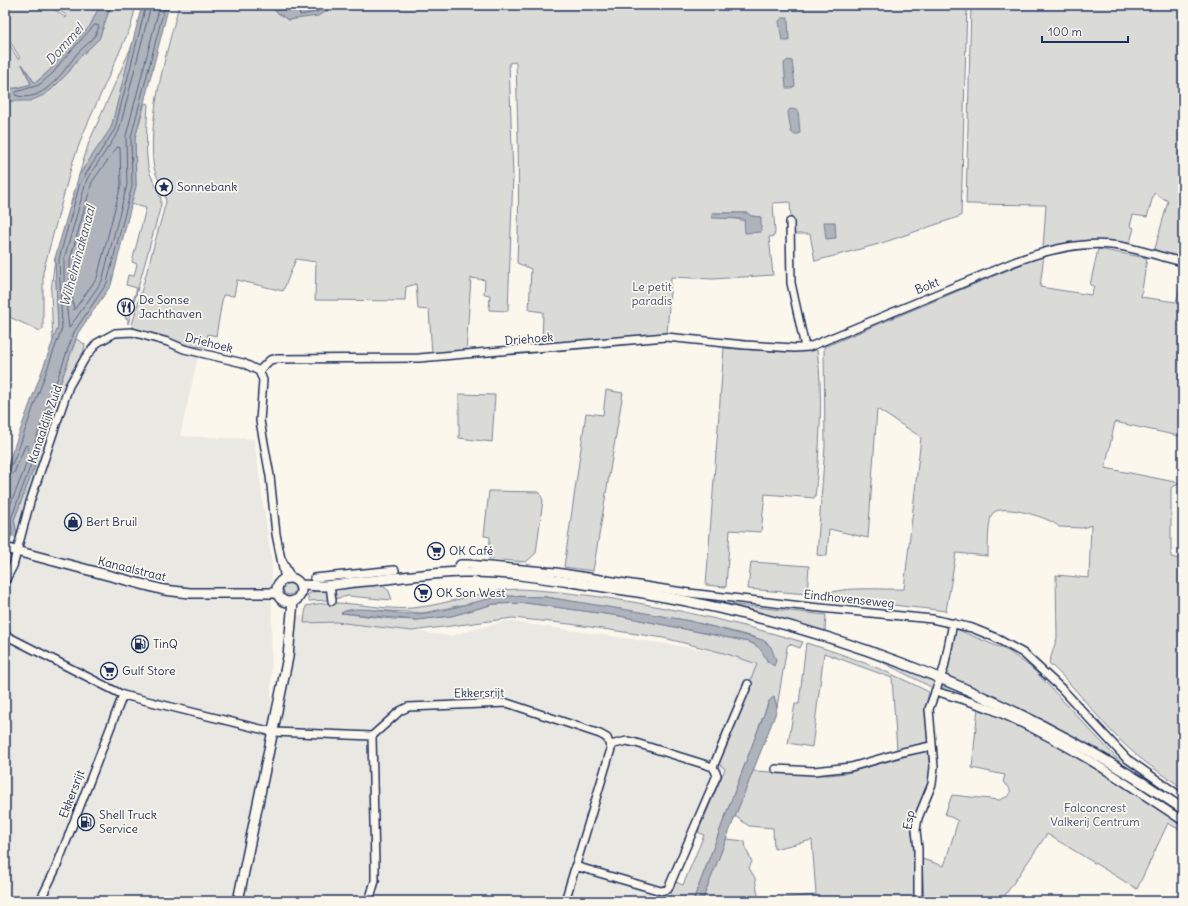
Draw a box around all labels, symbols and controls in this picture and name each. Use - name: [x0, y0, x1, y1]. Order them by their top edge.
- scale bar: [1042, 18, 1128, 44]
- water label: Dommel: [42, 19, 89, 68]
- text: 100 m: [1048, 24, 1082, 39]
- place icon: Sonnebank: [154, 177, 174, 197]
- place label: Sonnebank: [177, 179, 237, 194]
- water label: Wilhelminakanaal: [56, 202, 100, 308]
- street label: Bokt: [913, 274, 941, 297]
- park label: Le petit paradis: [632, 279, 672, 308]
- place label: De Sonse Jachthaven: [139, 292, 202, 321]
- restaurant icon: De Sonse Jachthaven: [116, 297, 136, 317]
- street label: Driehoek: [184, 329, 235, 356]
- street label: Driehoek: [504, 329, 554, 348]
- street label: Kanaaldijk Zuid: [24, 383, 65, 465]
- shop icon: Bert Bruil: [63, 512, 83, 532]
- place label: Bert Bruil: [86, 514, 137, 529]
- supermarket icon: OK Café: [426, 541, 446, 561]
- place label: OK Café: [449, 543, 493, 558]
- street label: Kanaalstraat: [97, 553, 168, 584]
- supermarket icon: OK Son West: [413, 583, 433, 603]
- place label: OK Son West: [436, 585, 505, 600]
- street label: Eindhovenseweg: [803, 586, 895, 611]
- fuel station icon: TinQ: [130, 634, 150, 654]
- place label: TinQ: [153, 636, 178, 651]
- supermarket icon: Gulf Store: [99, 661, 119, 681]
- place label: Gulf Store: [122, 663, 175, 678]
- street label: Ekkersrijt: [454, 685, 504, 700]
- street label: Ekkersrijt: [56, 768, 88, 820]
- park label: Falconcrest Valkerij Centrum: [1050, 800, 1140, 829]
- place label: Shell Truck Service: [99, 807, 157, 836]
- street label: Esp: [899, 809, 918, 831]
- fuel station icon: Shell Truck Service: [76, 812, 96, 832]

